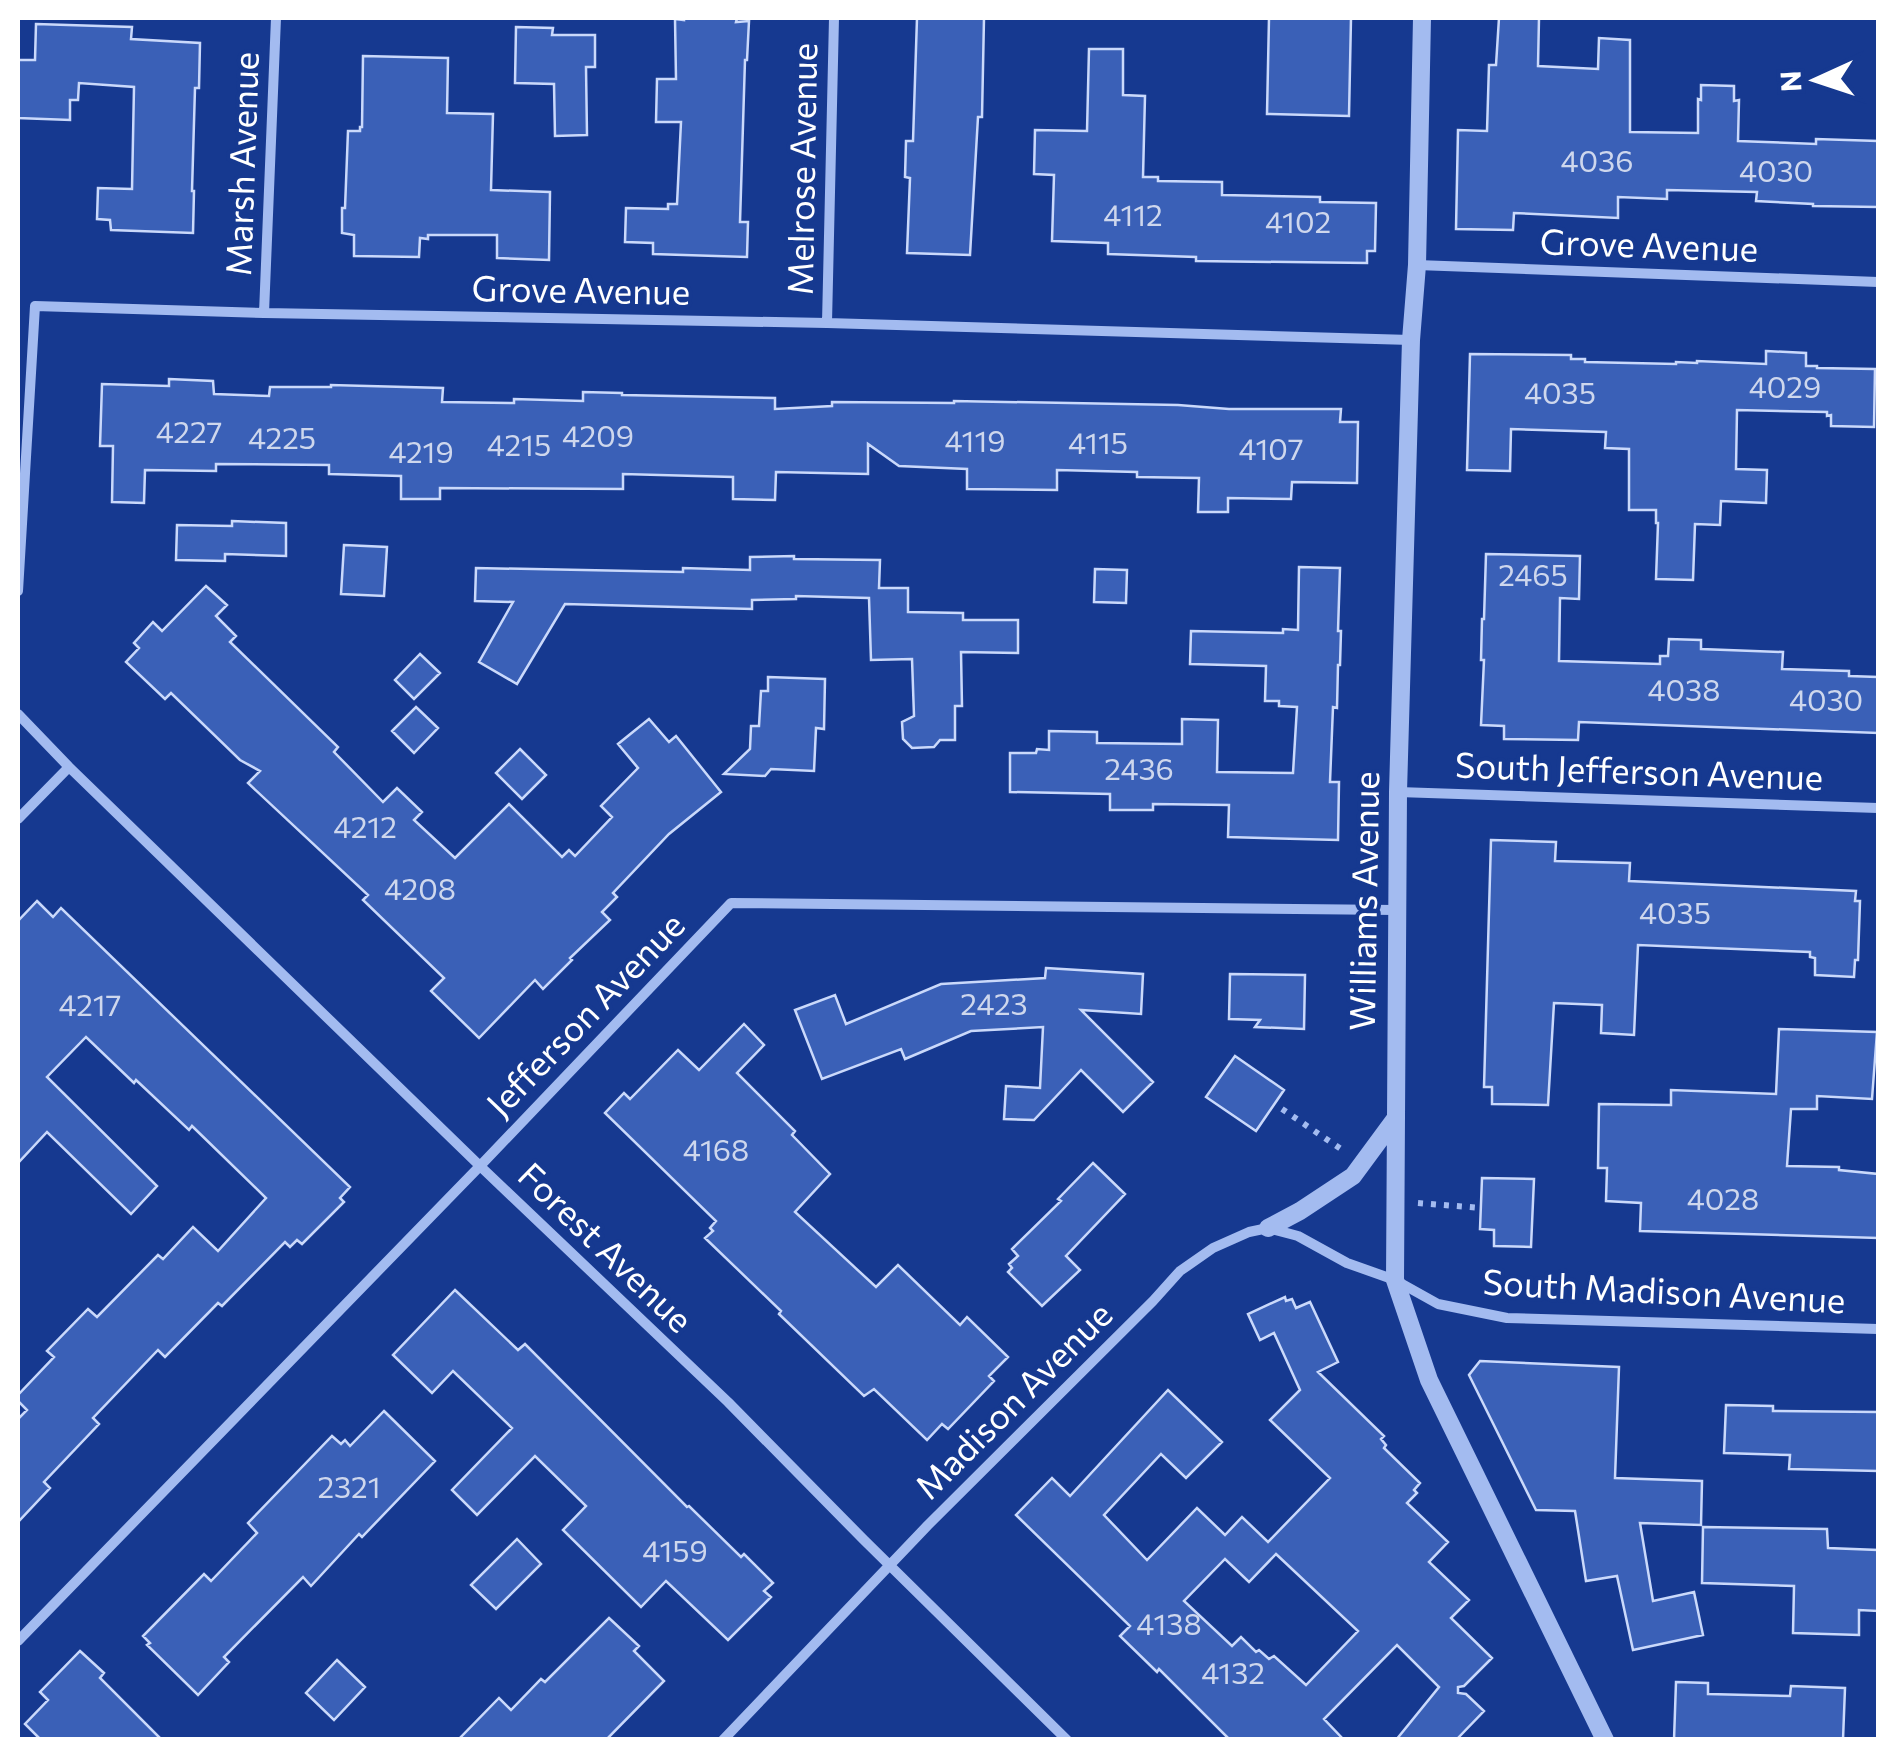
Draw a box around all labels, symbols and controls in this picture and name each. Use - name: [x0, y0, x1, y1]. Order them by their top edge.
- north arrow: [1766, 30, 1866, 130]
- street label: Melrose Avenue: [777, 42, 824, 296]
- street label: Marsh Avenue: [215, 51, 266, 277]
- text: N: [1773, 70, 1808, 93]
- house number: 4036: [1561, 141, 1633, 178]
- house number: 4030: [1739, 151, 1813, 188]
- house number: 4112: [1103, 195, 1163, 232]
- house number: 4102: [1265, 202, 1331, 239]
- street label: Grove Avenue: [1539, 218, 1759, 269]
- street label: Grove Avenue: [471, 265, 691, 312]
- house number: 4029: [1749, 367, 1821, 404]
- house number: 4035: [1524, 373, 1596, 410]
- house number: 4227: [156, 412, 222, 449]
- house number: 4209: [562, 416, 634, 453]
- house number: 4225: [248, 418, 316, 455]
- house number: 4119: [945, 421, 1005, 458]
- house number: 4115: [1068, 423, 1128, 460]
- house number: 4215: [487, 425, 551, 462]
- house number: 4107: [1238, 429, 1304, 466]
- house number: 4219: [388, 432, 454, 469]
- house number: 2465: [1498, 555, 1568, 592]
- house number: 4038: [1648, 670, 1720, 707]
- house number: 4030: [1789, 680, 1863, 717]
- street label: South Jefferson Avenue: [1454, 742, 1824, 797]
- house number: 2436: [1104, 749, 1174, 786]
- street label: Williams Avenue: [1339, 771, 1386, 1031]
- house number: 4212: [333, 807, 397, 844]
- house number: 4208: [384, 869, 456, 906]
- house number: 4035: [1639, 893, 1711, 930]
- street label: Jefferson Avenue: [476, 902, 692, 1124]
- house number: 2423: [960, 984, 1028, 1021]
- house number: 4217: [59, 985, 121, 1022]
- house number: 4168: [683, 1130, 749, 1167]
- street label: Forest Avenue: [511, 1152, 703, 1340]
- house number: 4028: [1687, 1179, 1759, 1216]
- street label: South Madison Avenue: [1482, 1259, 1847, 1320]
- street label: Madison Avenue: [905, 1292, 1120, 1507]
- house number: 2321: [317, 1467, 381, 1504]
- house number: 4159: [642, 1531, 708, 1568]
- house number: 4138: [1136, 1604, 1202, 1641]
- house number: 4132: [1201, 1653, 1265, 1690]

